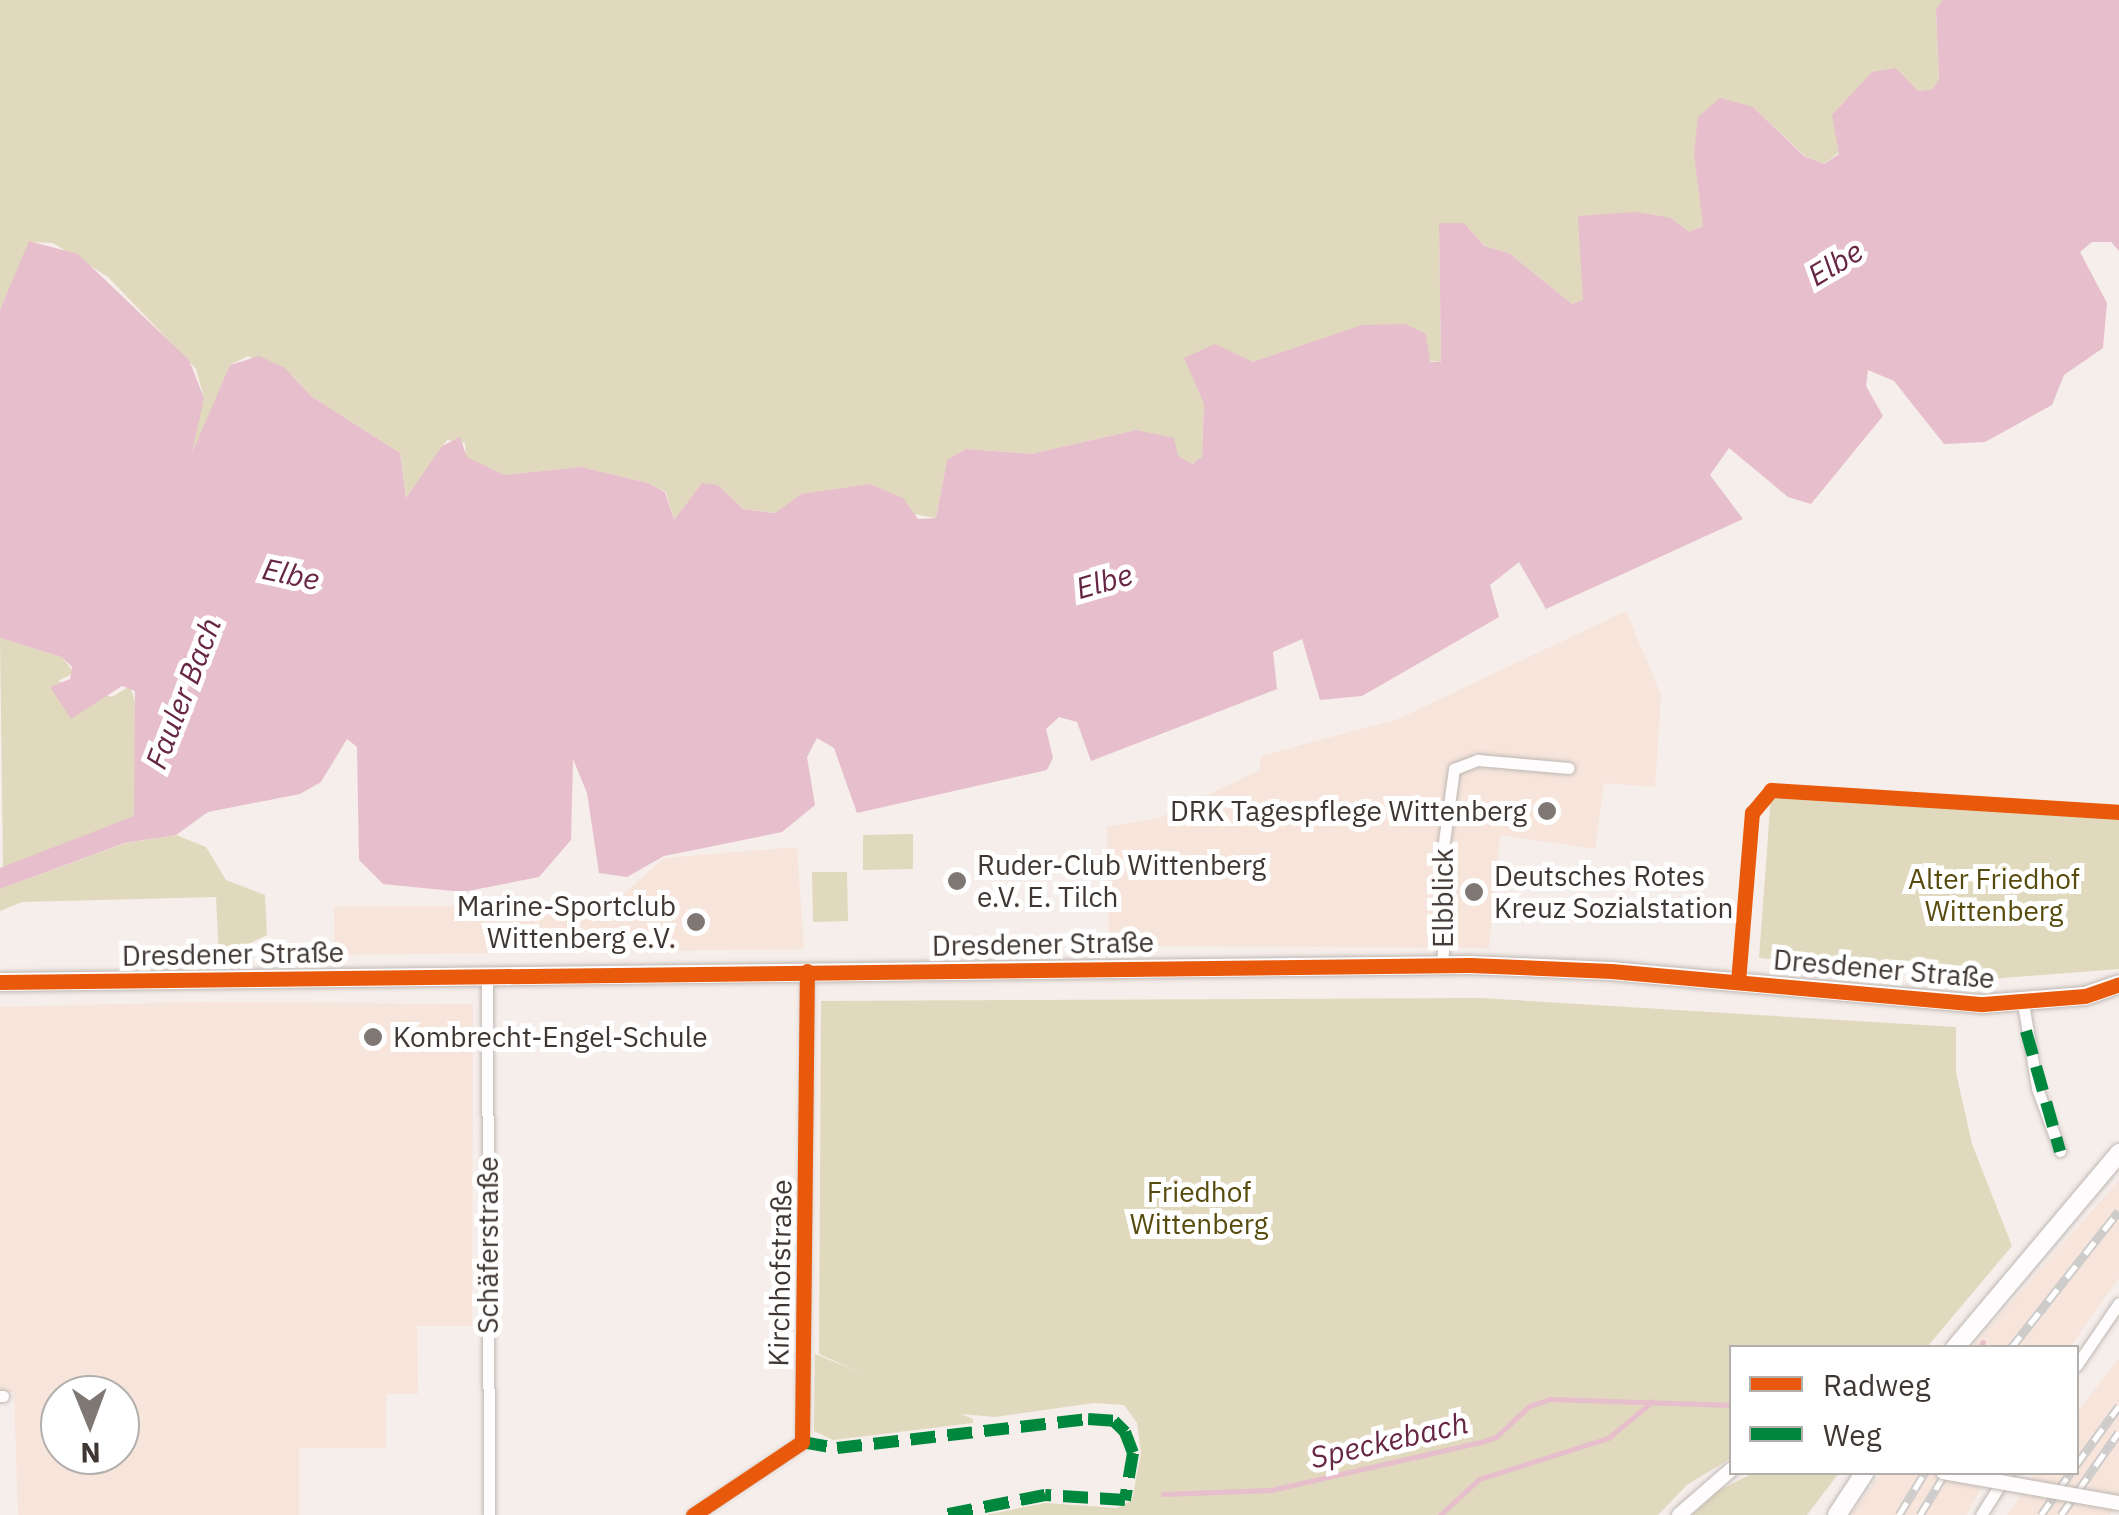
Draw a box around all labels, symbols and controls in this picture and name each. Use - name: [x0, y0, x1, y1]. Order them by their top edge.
- water label: Elbe: [1801, 233, 1869, 293]
- water label: Elbe: [259, 550, 323, 598]
- water label: Elbe: [1071, 556, 1137, 606]
- water label: Fauler Bach: [138, 612, 228, 774]
- place label: DRK Tagespflege Wittenberg: [1170, 794, 1527, 828]
- marker: DRK Tagespflege Wittenberg: [1536, 800, 1558, 822]
- place label: Ruder-Club Wittenberg e.V. E. Tilch: [977, 848, 1266, 914]
- street label: Elbblick: [1426, 848, 1460, 948]
- place label: Deutsches Rotes Kreuz Sozialstation: [1494, 859, 1733, 925]
- park label: Alter Friedhof Wittenberg: [1908, 862, 2080, 928]
- marker: Ruder-Club Wittenberg e.V. E. Tilch: [946, 870, 968, 892]
- marker: Deutsches Rotes Kreuz Sozialstation: [1463, 881, 1485, 903]
- place label: Marine-Sportclub Wittenberg e.V.: [457, 889, 676, 955]
- marker: Marine-Sportclub Wittenberg e.V.: [685, 911, 707, 933]
- street label: Dresdener Straße: [932, 925, 1154, 963]
- street label: Dresdener Straße: [122, 935, 344, 973]
- street label: Dresdener Straße: [1772, 943, 1996, 995]
- place label: Kombrecht-Engel-Schule: [393, 1020, 708, 1054]
- marker: Kombrecht-Engel-Schule: [362, 1026, 384, 1048]
- street label: Schäferstraße: [471, 1156, 505, 1334]
- park label: Friedhof Wittenberg: [1130, 1175, 1268, 1241]
- street label: Kirchhofstraße: [762, 1179, 798, 1367]
- legend: [1729, 1345, 2079, 1475]
- text: Radweg: [1823, 1365, 1931, 1404]
- north arrow: [40, 1375, 140, 1475]
- water label: Speckebach: [1307, 1404, 1471, 1476]
- text: Weg: [1823, 1415, 1882, 1454]
- text: N: [80, 1435, 101, 1472]

